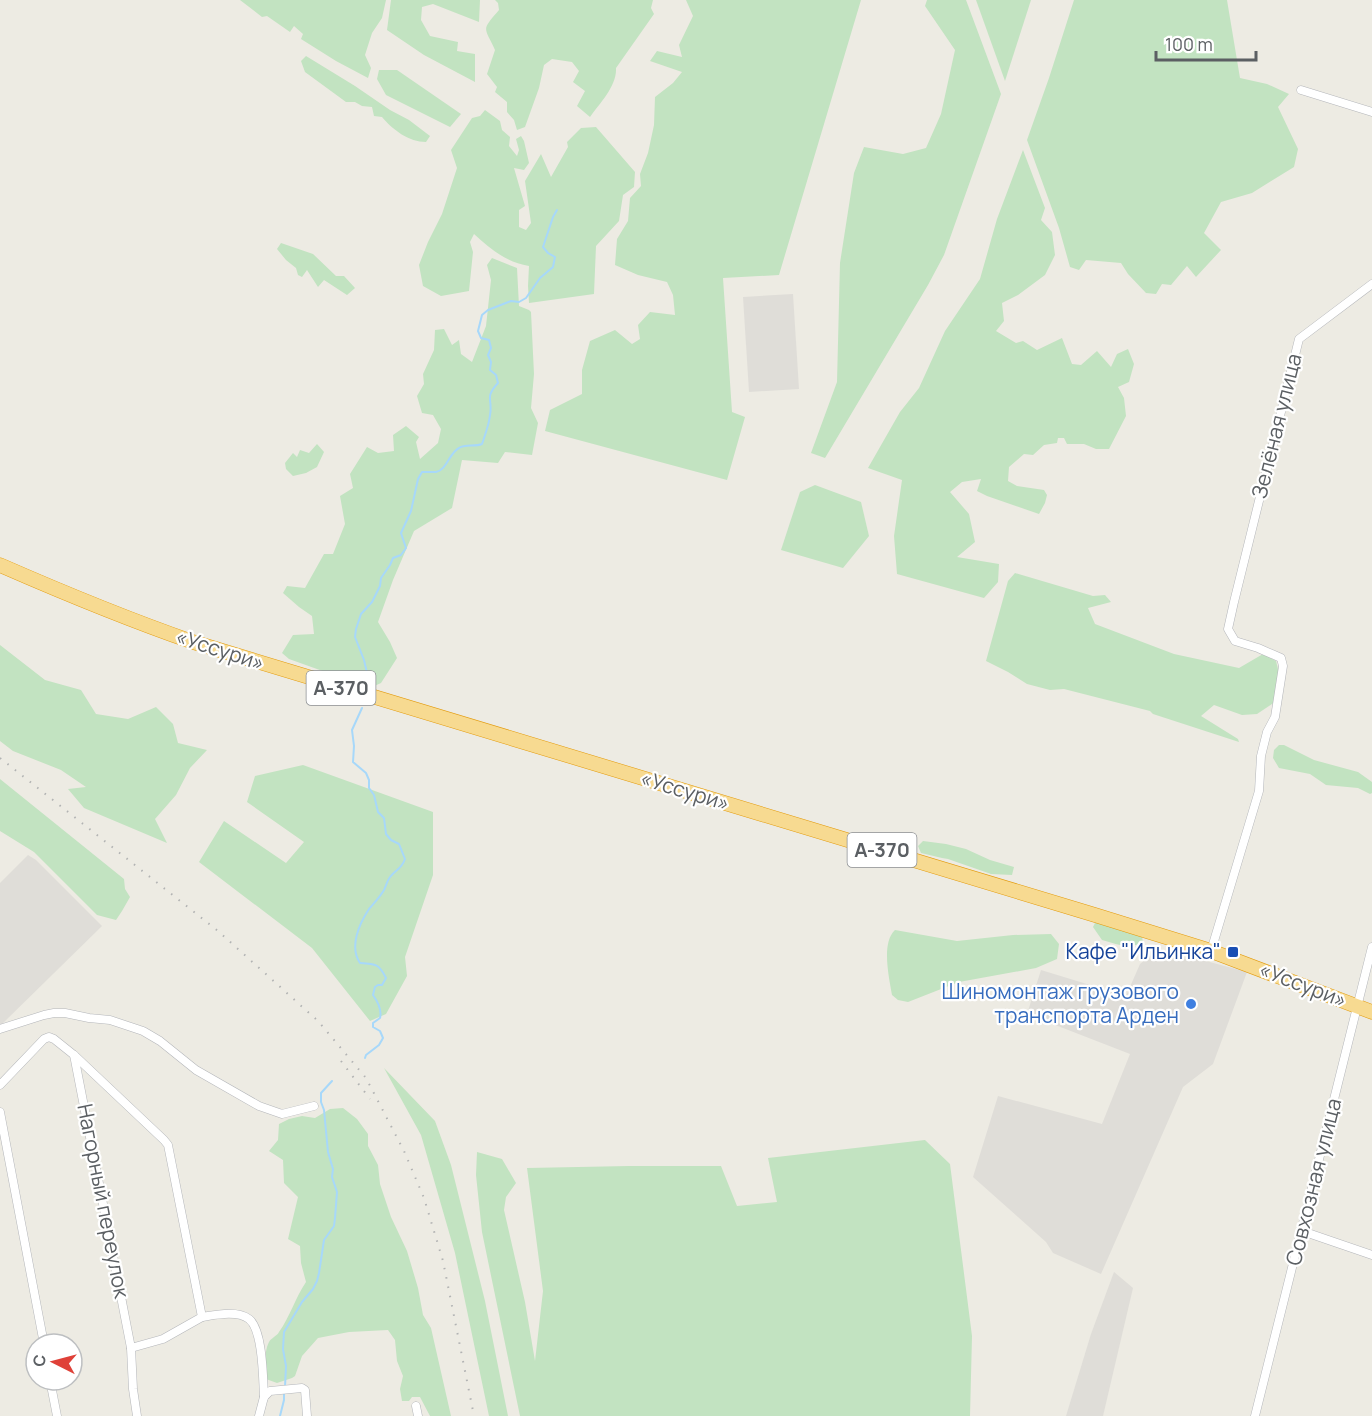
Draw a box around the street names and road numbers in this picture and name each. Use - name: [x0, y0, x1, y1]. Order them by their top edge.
- street label: Зелёная улица: [1244, 350, 1308, 501]
- street label: «Уссури»: [172, 622, 268, 677]
- road number: А-370: [306, 671, 376, 705]
- street label: «Уссури»: [637, 763, 733, 817]
- road number: А-370: [848, 833, 916, 867]
- street label: «Уссури»: [1255, 955, 1351, 1014]
- street label: Совхозная улица: [1279, 1095, 1347, 1268]
- street label: Нагорный переулок: [71, 1101, 137, 1301]

